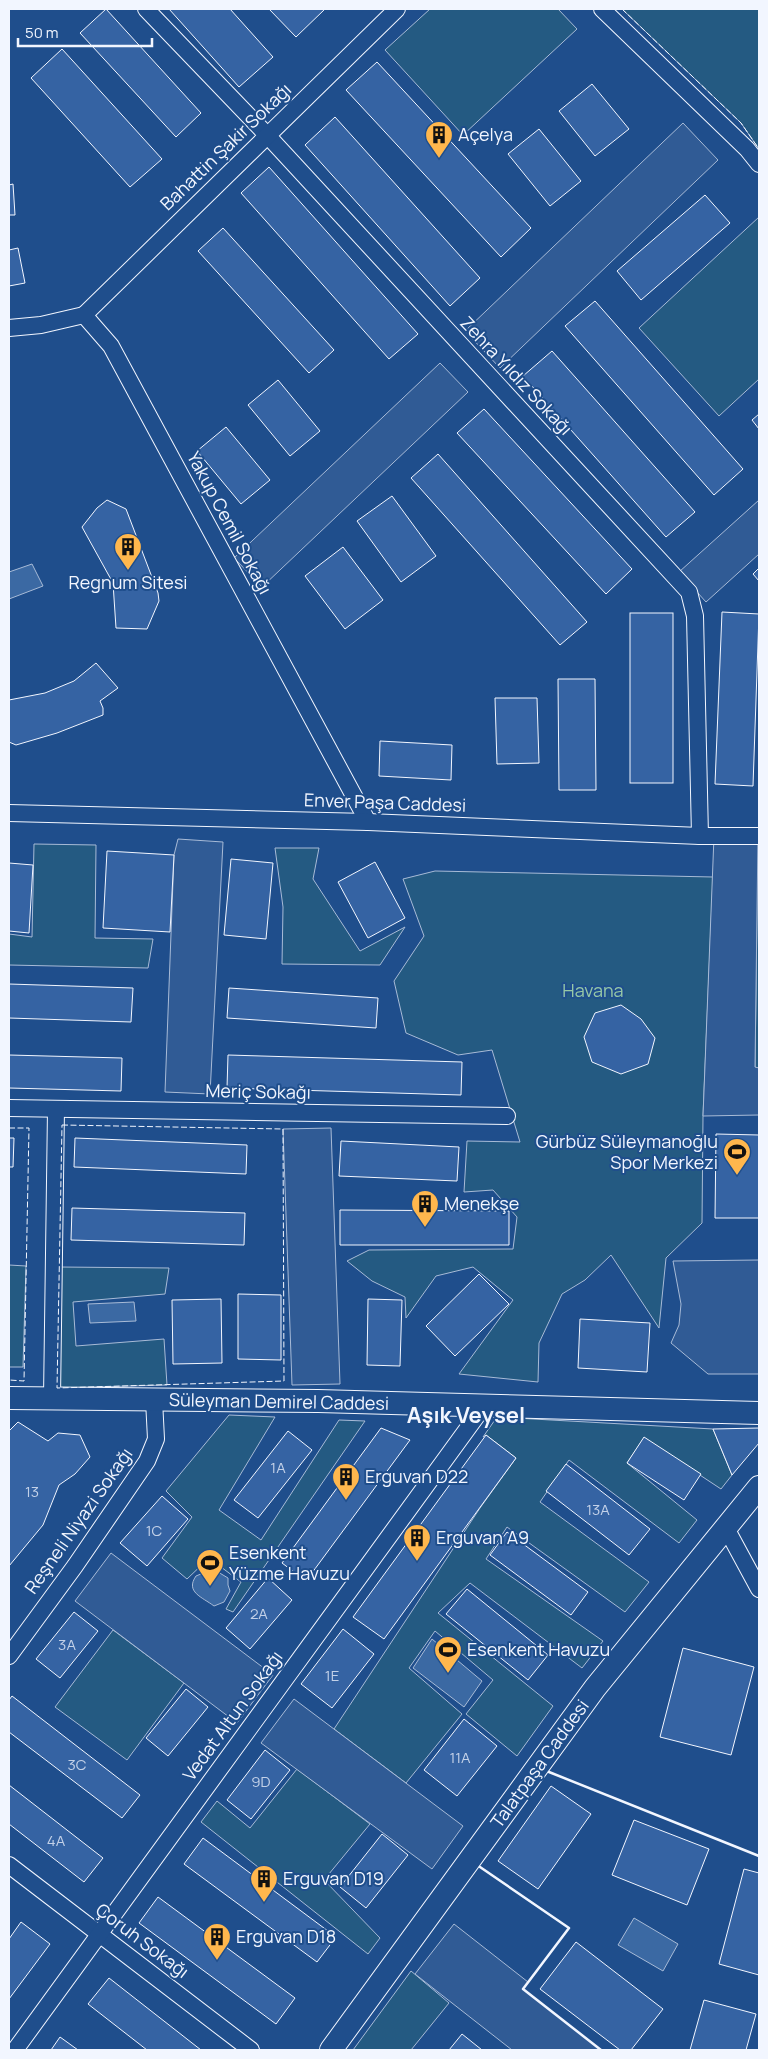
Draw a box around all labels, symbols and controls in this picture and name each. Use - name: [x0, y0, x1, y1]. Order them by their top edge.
- scale bar: [18, 15, 151, 47]
- text: 50 m: [25, 22, 59, 43]
- street label: Bahattin Şakir Sokağı: [155, 77, 296, 215]
- building icon: Açelya: [424, 120, 454, 159]
- place label: Açelya: [458, 122, 513, 146]
- street label: Zehra Yıldız Sokağı: [455, 311, 578, 440]
- street label: Yakup Cemil Sokağı: [182, 447, 278, 598]
- building icon: Regnum Sitesi: [113, 532, 143, 571]
- place label: Regnum Sitesi: [68, 570, 188, 594]
- street label: Enver Paşa Caddesi: [304, 787, 467, 817]
- park label: Havana: [562, 978, 624, 1002]
- street label: Meriç Sokağı: [205, 1078, 311, 1104]
- place label: Gürbüz Süleymanoğlu Spor Merkezi: [536, 1129, 718, 1174]
- sports icon: Gürbüz Süleymanoğlu Spor Merkezi: [722, 1137, 752, 1176]
- building icon: Menekşe: [410, 1189, 440, 1228]
- place label: Menekşe: [444, 1191, 519, 1215]
- street label: Süleyman Demirel Caddesi: [169, 1387, 389, 1415]
- district label: Aşık Veysel: [407, 1400, 525, 1430]
- street label: Reşneli Niyazi Sokağı: [19, 1443, 138, 1598]
- house number: 1A: [270, 1457, 286, 1478]
- building icon: Erguvan D22: [331, 1462, 361, 1501]
- place label: Erguvan D22: [365, 1464, 468, 1488]
- house number: 13: [25, 1481, 39, 1502]
- house number: 13A: [586, 1499, 610, 1520]
- house number: 1C: [146, 1520, 163, 1541]
- building icon: Erguvan A9: [402, 1523, 432, 1562]
- place label: Erguvan A9: [436, 1525, 529, 1549]
- place label: Esenkent Yüzme Havuzu: [229, 1540, 350, 1585]
- sports icon: Esenkent Yüzme Havuzu: [195, 1548, 225, 1587]
- house number: 2A: [250, 1603, 268, 1624]
- house number: 3A: [58, 1634, 76, 1655]
- sports icon: Esenkent Havuzu: [433, 1635, 463, 1674]
- place label: Esenkent Havuzu: [467, 1637, 610, 1661]
- street label: Vedat Altun Sokağı: [177, 1646, 287, 1785]
- house number: 1E: [325, 1665, 339, 1686]
- street label: Talatpaşa Caddesi: [485, 1694, 594, 1832]
- house number: 11A: [449, 1747, 471, 1768]
- house number: 3C: [67, 1754, 87, 1775]
- house number: 9D: [251, 1771, 271, 1792]
- house number: 4A: [47, 1830, 66, 1851]
- building icon: Erguvan D19: [249, 1864, 279, 1903]
- place label: Erguvan D19: [283, 1866, 384, 1890]
- street label: Çoruh Sokağı: [91, 1897, 194, 1983]
- building icon: Erguvan D18: [202, 1922, 232, 1961]
- place label: Erguvan D18: [236, 1924, 336, 1948]

